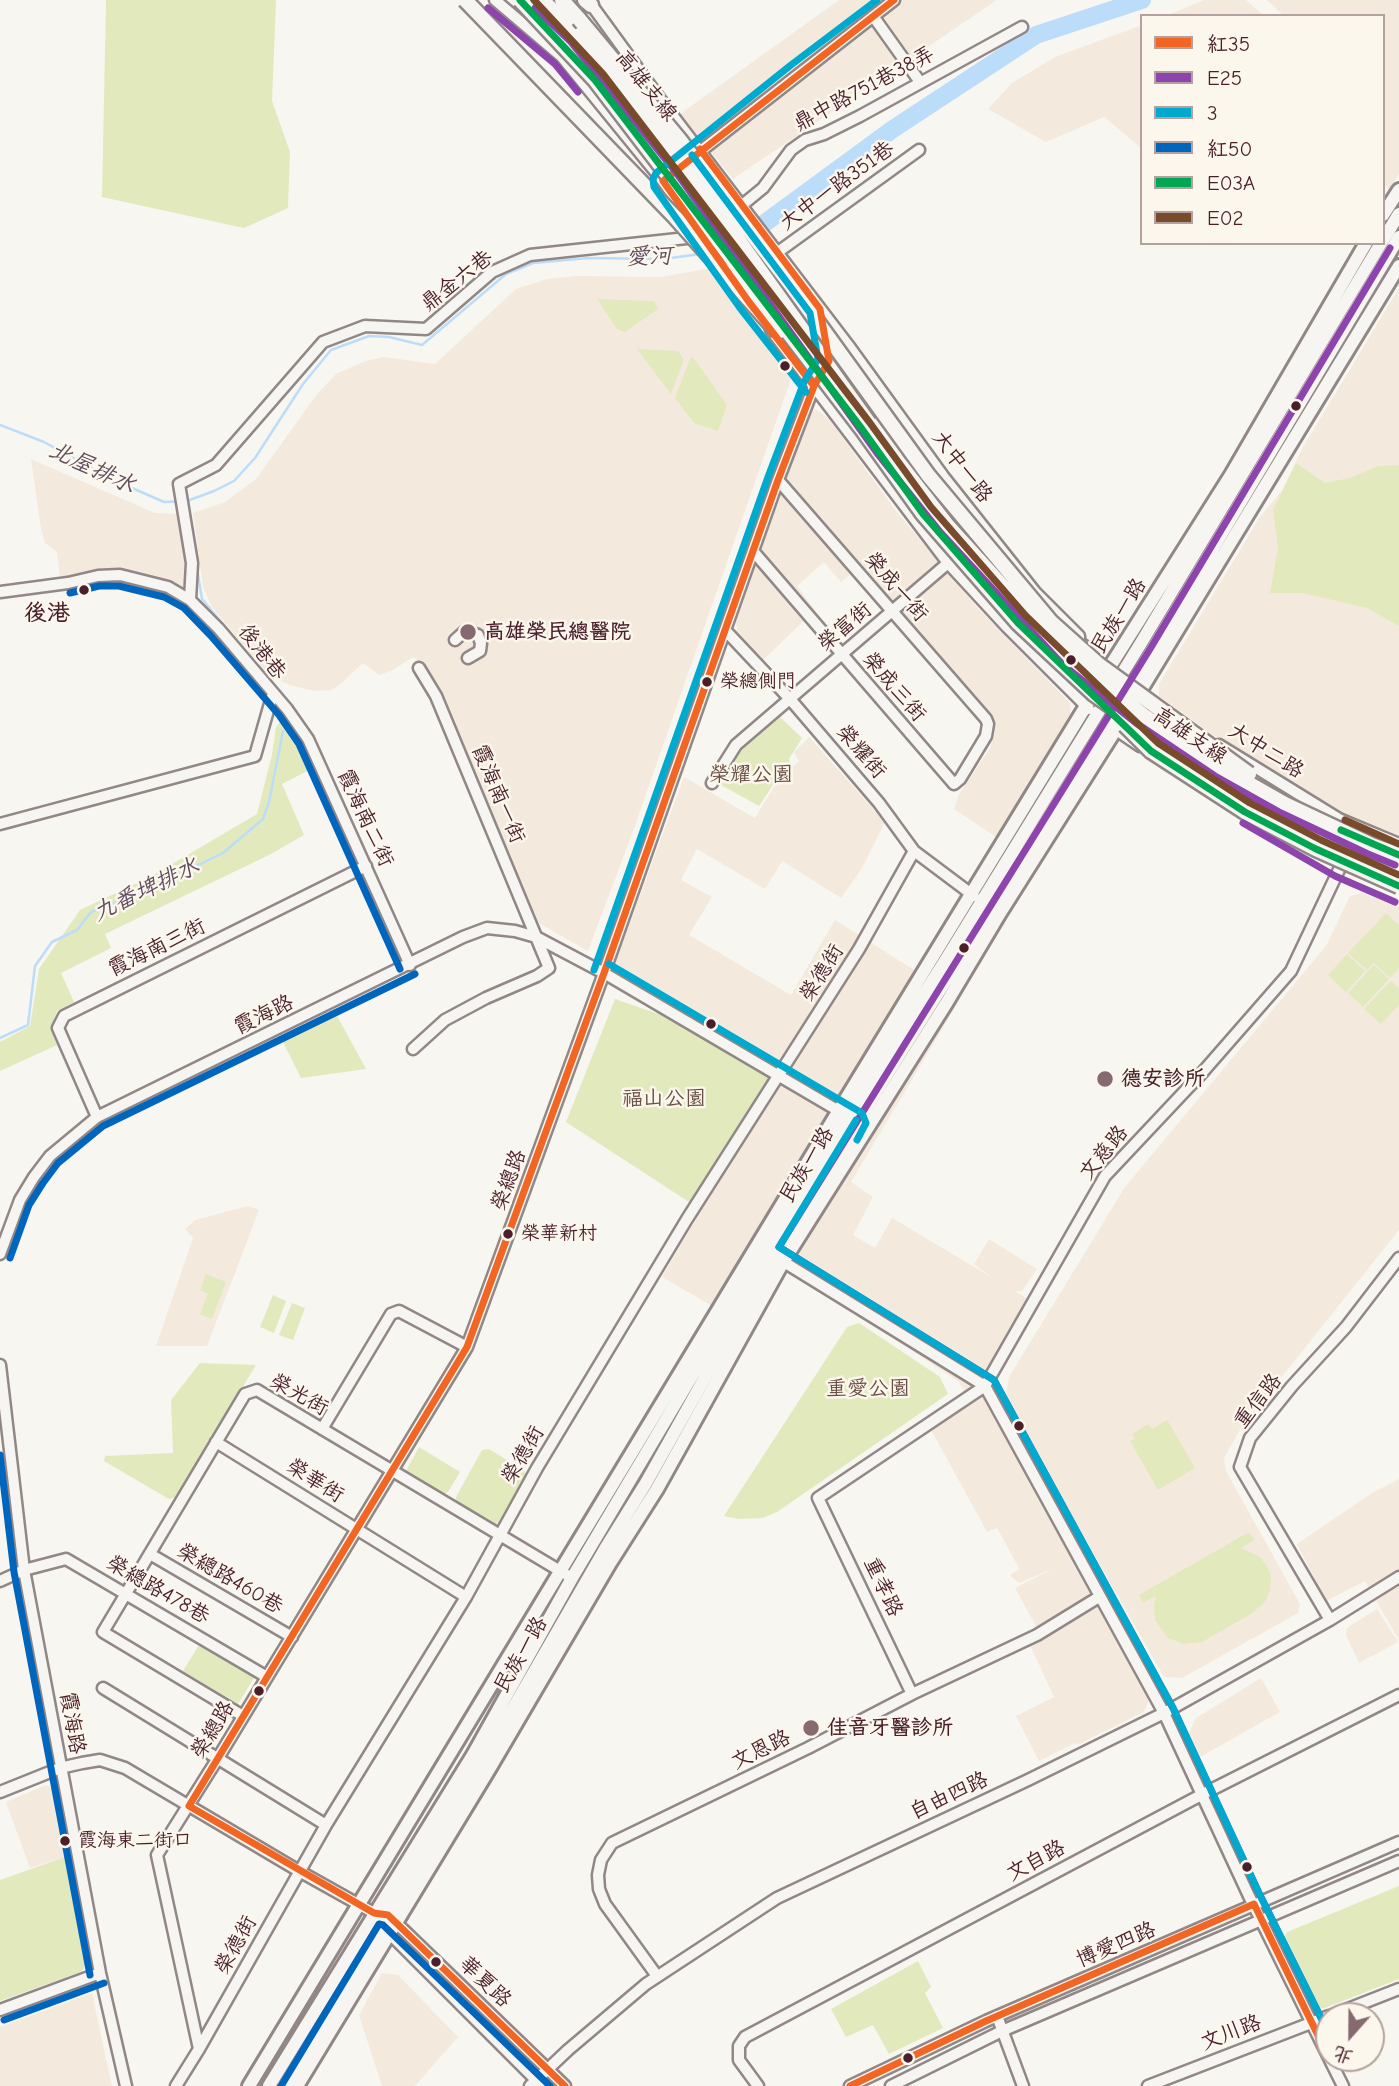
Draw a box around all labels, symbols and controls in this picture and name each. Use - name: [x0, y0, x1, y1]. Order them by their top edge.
- legend: [1140, 14, 1385, 245]
- text: 紅35: [1207, 32, 1250, 56]
- street label: 鼎中路751巷38弄: [789, 41, 939, 137]
- street label: 高雄支線: [610, 45, 682, 127]
- text: E25: [1207, 66, 1242, 90]
- text: 3: [1207, 101, 1218, 125]
- street label: 大中一路351巷: [775, 136, 899, 236]
- text: 紅50: [1207, 137, 1252, 161]
- text: E03A: [1207, 171, 1255, 195]
- text: E02: [1207, 206, 1243, 230]
- water label: 愛河: [626, 242, 672, 272]
- street label: 鼎金六巷: [416, 245, 498, 317]
- unlabelled marker: [778, 359, 792, 373]
- unlabelled marker: [1289, 399, 1303, 413]
- street label: 大中一路: [927, 426, 997, 508]
- water label: 北屋排水: [44, 436, 140, 500]
- street label: 榮成一街: [859, 547, 933, 627]
- street label: 民族一路: [1086, 574, 1152, 658]
- unlabelled marker: [77, 583, 91, 597]
- street label: 榮富街: [813, 597, 877, 657]
- district label: 後港: [24, 599, 70, 627]
- street label: 後港巷: [233, 619, 291, 685]
- place label: 高雄榮民總醫院: [484, 619, 631, 645]
- marker: 高雄榮民總醫院: [458, 622, 478, 642]
- street label: 榮成三街: [857, 647, 931, 727]
- unlabelled marker: [1064, 653, 1078, 667]
- place label: 榮總側門: [720, 671, 796, 693]
- marker: 榮總側門: [700, 675, 714, 689]
- street label: 高雄支線: [1148, 702, 1232, 770]
- street label: 大中二路: [1224, 718, 1308, 784]
- street label: 榮耀街: [831, 720, 891, 784]
- street label: 霞海南一街: [466, 741, 530, 847]
- park label: 榮耀公園: [709, 762, 793, 788]
- street label: 霞海南二街: [331, 765, 399, 871]
- water label: 九番埤排水: [88, 852, 204, 928]
- street label: 霞海南三街: [104, 914, 210, 982]
- street label: 榮德街: [795, 940, 849, 1006]
- unlabelled marker: [957, 941, 971, 955]
- street label: 霞海路: [230, 990, 298, 1040]
- unlabelled marker: [704, 1017, 718, 1031]
- place label: 德安診所: [1121, 1066, 1205, 1092]
- marker: 德安診所: [1095, 1069, 1115, 1089]
- park label: 福山公園: [622, 1086, 706, 1112]
- street label: 文慈路: [1074, 1121, 1134, 1185]
- street label: 民族一路: [775, 1123, 839, 1207]
- street label: 榮總路: [486, 1146, 532, 1214]
- place label: 榮華新村: [521, 1223, 597, 1245]
- marker: 榮華新村: [501, 1227, 515, 1241]
- street label: 重信路: [1229, 1368, 1287, 1434]
- street label: 榮光街: [265, 1369, 333, 1421]
- park label: 重愛公園: [826, 1376, 910, 1402]
- unlabelled marker: [1012, 1419, 1026, 1433]
- street label: 榮德街: [496, 1421, 550, 1489]
- street label: 榮華街: [282, 1454, 348, 1508]
- street label: 榮總路460巷: [172, 1539, 288, 1619]
- street label: 榮總路478巷: [102, 1550, 214, 1630]
- street label: 重孝路: [858, 1553, 908, 1621]
- street label: 民族一路: [489, 1612, 553, 1698]
- unlabelled marker: [252, 1684, 266, 1698]
- street label: 霞海路: [54, 1690, 90, 1756]
- street label: 榮總路: [186, 1697, 240, 1763]
- place label: 佳音牙醫診所: [827, 1715, 953, 1741]
- marker: 佳音牙醫診所: [801, 1718, 821, 1738]
- street label: 文恩路: [727, 1725, 795, 1775]
- street label: 自由四路: [906, 1767, 992, 1825]
- place label: 霞海東二街口: [78, 1830, 192, 1852]
- marker: 霞海東二街口: [58, 1834, 72, 1848]
- street label: 文自路: [1002, 1835, 1070, 1887]
- unlabelled marker: [1240, 1860, 1254, 1874]
- street label: 榮德街: [210, 1911, 262, 1979]
- street label: 博愛四路: [1072, 1917, 1160, 1973]
- street label: 華夏路: [454, 1951, 516, 2013]
- unlabelled marker: [429, 1955, 443, 1969]
- north arrow: [1315, 2002, 1385, 2072]
- street label: 文川路: [1197, 2010, 1265, 2056]
- text: 北: [1330, 2041, 1356, 2068]
- unlabelled marker: [901, 2051, 915, 2065]

